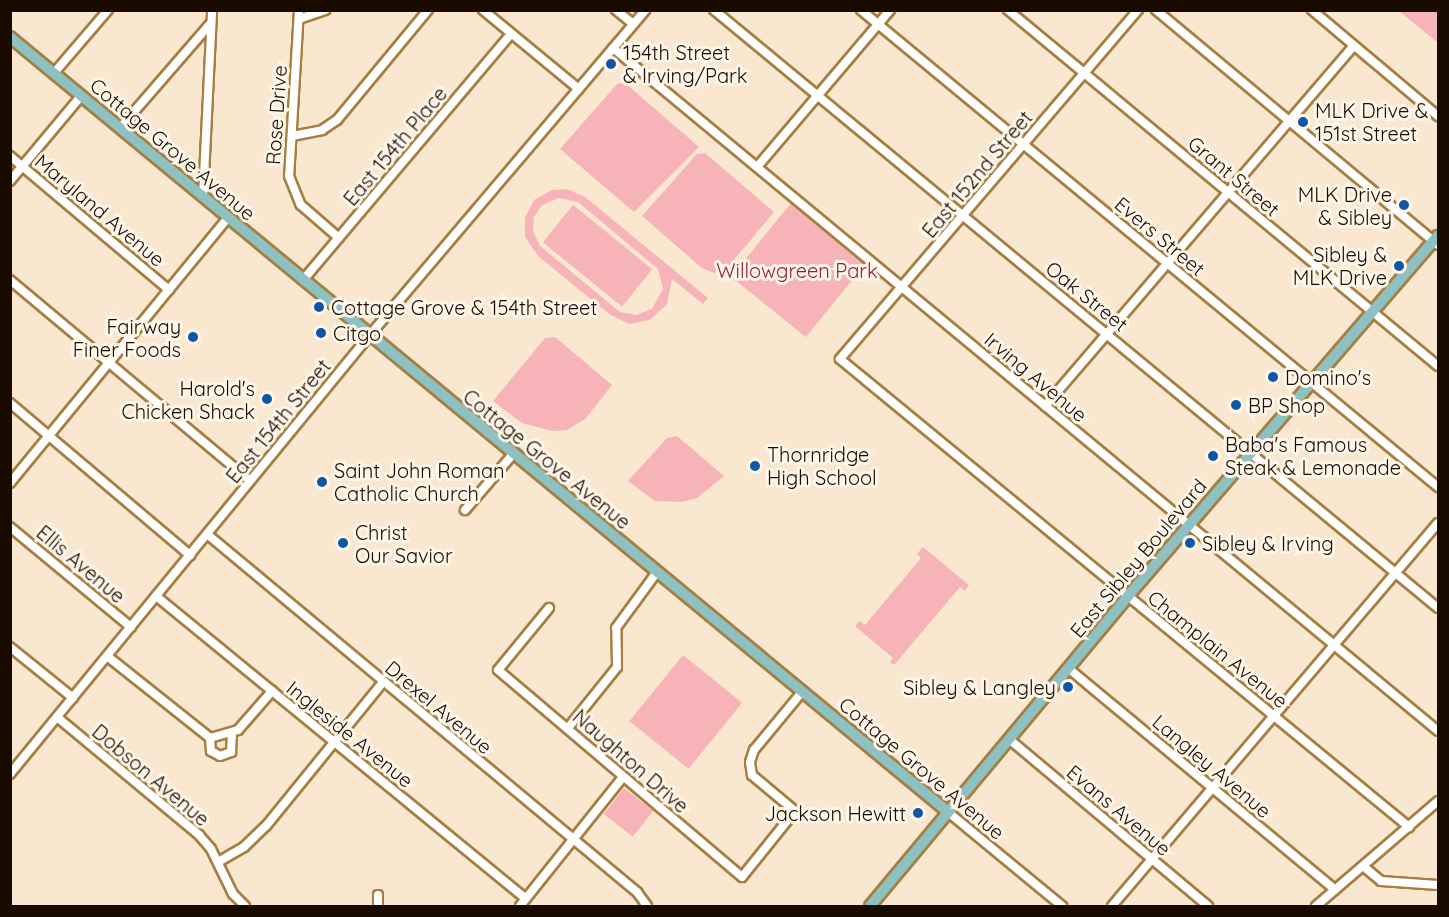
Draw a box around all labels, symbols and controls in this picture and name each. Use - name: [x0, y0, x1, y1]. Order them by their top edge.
- place label: 154th Street & Irving/Park: [623, 40, 747, 87]
- marker: 154th Street & Irving/Park: [604, 57, 618, 71]
- street label: Rose Drive: [261, 64, 291, 166]
- street label: Cottage Grove Avenue: [85, 73, 261, 225]
- street label: East 154th Place: [338, 82, 452, 210]
- place label: MLK Drive & 151st Street: [1315, 98, 1428, 145]
- street label: East 152nd Street: [917, 106, 1037, 242]
- marker: MLK Drive & 151st Street: [1296, 115, 1310, 129]
- street label: Grant Street: [1183, 131, 1285, 221]
- street label: Maryland Avenue: [30, 149, 170, 271]
- place label: MLK Drive & Sibley: [1298, 182, 1392, 229]
- street label: Evers Street: [1110, 191, 1210, 281]
- marker: MLK Drive & Sibley: [1397, 198, 1411, 212]
- place label: Sibley & MLK Drive: [1293, 243, 1387, 290]
- street label: Oak Street: [1041, 256, 1133, 336]
- park label: Willowgreen Park: [716, 258, 878, 282]
- marker: Sibley & MLK Drive: [1392, 259, 1406, 273]
- place label: Cottage Grove & 154th Street: [331, 295, 597, 319]
- marker: Cottage Grove & 154th Street: [312, 300, 326, 314]
- place label: Fairway Finer Foods: [73, 314, 181, 361]
- place label: Citgo: [333, 321, 381, 345]
- marker: Citgo: [314, 326, 328, 340]
- street label: Irving Avenue: [980, 327, 1092, 427]
- marker: Fairway Finer Foods: [186, 330, 200, 344]
- street label: East 154th Street: [221, 354, 335, 488]
- place label: Domino's: [1285, 365, 1371, 389]
- marker: Domino's: [1266, 370, 1280, 384]
- place label: Harold's Chicken Shack: [122, 376, 255, 423]
- street label: Cottage Grove Avenue: [458, 384, 636, 534]
- marker: Harold's Chicken Shack: [260, 392, 274, 406]
- place label: BP Shop: [1248, 393, 1325, 417]
- marker: BP Shop: [1229, 398, 1243, 412]
- place label: Baba's Famous Steak & Lemonade: [1225, 432, 1401, 479]
- place label: Thornridge High School: [767, 442, 877, 489]
- marker: Baba's Famous Steak & Lemonade: [1206, 449, 1220, 463]
- place label: Saint John Roman Catholic Church: [334, 458, 505, 505]
- marker: Thornridge High School: [748, 459, 762, 473]
- street label: East Sibley Boulevard: [1065, 474, 1211, 642]
- marker: Saint John Roman Catholic Church: [315, 475, 329, 489]
- street label: Ellis Avenue: [32, 520, 130, 608]
- place label: Christ Our Savior: [355, 520, 453, 567]
- place label: Sibley & Irving: [1202, 531, 1334, 555]
- marker: Christ Our Savior: [336, 536, 350, 550]
- marker: Sibley & Irving: [1183, 536, 1197, 550]
- street label: Champlain Avenue: [1143, 585, 1293, 713]
- street label: Drexel Avenue: [381, 655, 497, 759]
- place label: Sibley & Langley: [903, 675, 1056, 699]
- street label: Ingleside Avenue: [282, 676, 418, 792]
- marker: Sibley & Langley: [1061, 680, 1075, 694]
- street label: Cottage Grove Avenue: [834, 692, 1010, 844]
- street label: Naughton Drive: [568, 704, 694, 818]
- street label: Langley Avenue: [1148, 709, 1276, 823]
- street label: Dobson Avenue: [88, 719, 214, 831]
- street label: Evans Avenue: [1062, 760, 1176, 860]
- place label: Jackson Hewitt: [764, 801, 906, 825]
- marker: Jackson Hewitt: [911, 806, 925, 820]

